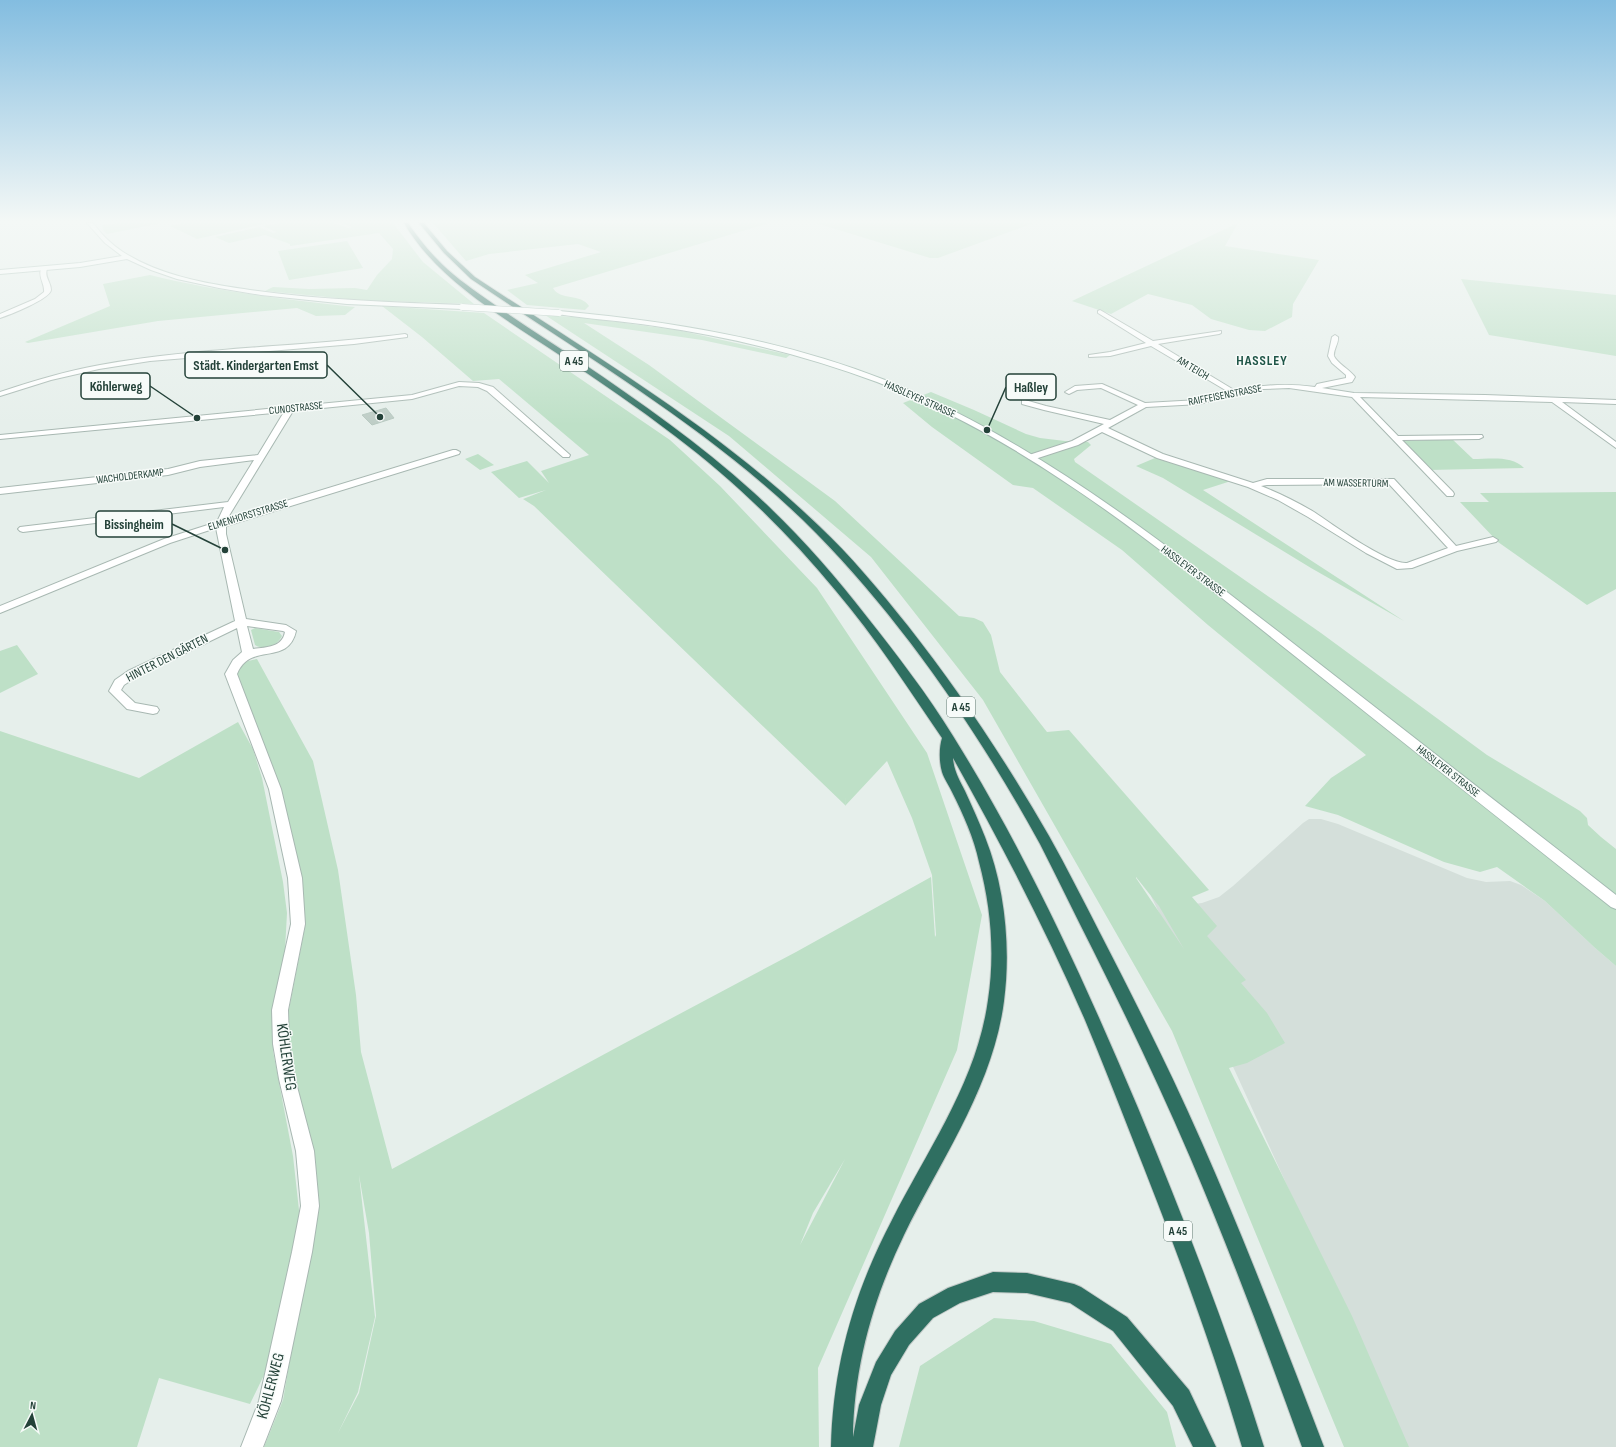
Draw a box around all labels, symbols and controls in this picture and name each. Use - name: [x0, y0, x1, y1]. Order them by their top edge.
- road number: A 45: [560, 351, 588, 371]
- callout: Städt. Kindergarten Emst: [185, 352, 327, 378]
- district label: HASSLEY: [1236, 352, 1288, 369]
- street label: AM TEICH: [1174, 353, 1211, 383]
- text: Städt. Kindergarten Emst: [193, 357, 319, 374]
- callout: Köhlerweg: [81, 373, 150, 399]
- callout: Haßley: [1006, 374, 1056, 400]
- street label: HASSLEYER STRASSE: [882, 377, 958, 421]
- text: Köhlerweg: [90, 378, 142, 395]
- text: Haßley: [1014, 379, 1048, 396]
- street label: RAIFFEISENSTRASSE: [1187, 381, 1263, 409]
- street label: CUNOSTRASSE: [268, 399, 324, 417]
- street label: WACHOLDERKAMP: [96, 465, 165, 487]
- street label: AM WASSERTURM: [1322, 476, 1389, 490]
- street label: ELMENHORSTSTRASSE: [206, 497, 290, 533]
- callout: Bissingheim: [96, 511, 172, 537]
- text: Bissingheim: [104, 516, 164, 533]
- street label: HASSLEYER STRASSE: [1158, 543, 1228, 599]
- street label: HINTER DEN GÄRTEN: [123, 630, 211, 686]
- road number: A 45: [947, 697, 975, 717]
- street label: HASSLEYER STRASSE: [1414, 742, 1482, 800]
- street label: KÖHLERWEG: [272, 1022, 300, 1092]
- road number: A 45: [1164, 1221, 1192, 1241]
- street label: KÖHLERWEG: [253, 1351, 289, 1421]
- north arrow: [12, 1395, 52, 1435]
- text: N: [29, 1399, 37, 1412]

